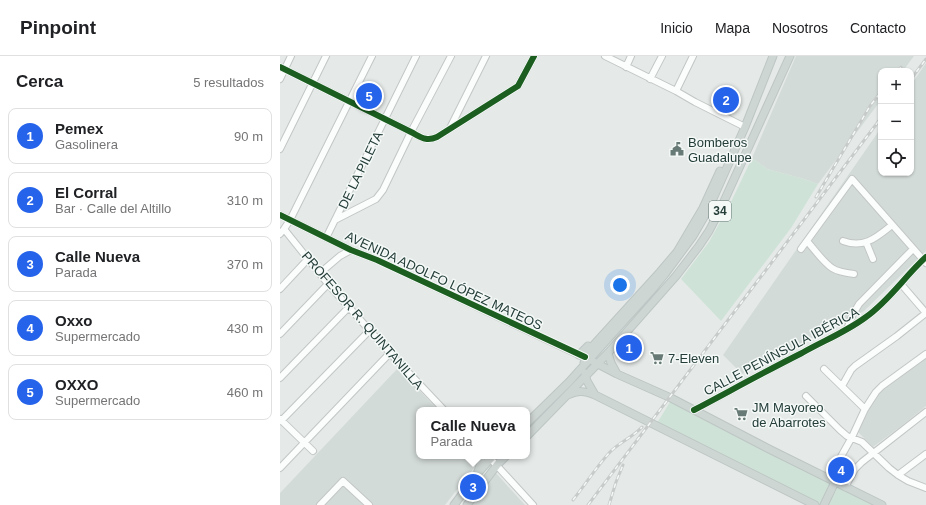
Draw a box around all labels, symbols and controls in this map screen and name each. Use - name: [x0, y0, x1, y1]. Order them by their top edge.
- text: Pinpoint: [20, 17, 96, 38]
- text: Inicio: [660, 20, 693, 36]
- text: Mapa: [715, 20, 750, 36]
- text: Nosotros: [772, 20, 828, 36]
- text: Contacto: [850, 20, 906, 36]
- map controls: [878, 68, 914, 176]
- button: +: [878, 68, 914, 104]
- text: Cerca: [16, 72, 63, 91]
- text: 5 resultados: [193, 75, 264, 90]
- pin: 5: [356, 81, 382, 111]
- pin: 2: [713, 85, 739, 115]
- button: −: [878, 104, 914, 140]
- text: Pemex: [55, 120, 103, 137]
- text: 1: [26, 129, 34, 144]
- text: 90 m: [234, 129, 263, 144]
- street label: DE LA PILETA: [335, 129, 386, 211]
- place label: Bomberos Guadalupe: [688, 135, 752, 165]
- text: Gasolinera: [55, 137, 118, 152]
- button: locate: [878, 140, 914, 176]
- public building icon: Bomberos Guadalupe: [669, 141, 685, 157]
- text: El Corral: [55, 184, 118, 201]
- text: 2: [26, 193, 34, 208]
- text: 310 m: [227, 193, 263, 208]
- text: Bar · Calle del Altillo: [55, 201, 171, 216]
- road number: 34: [709, 201, 731, 221]
- street label: AVENIDA ADOLFO LÓPEZ MATEOS: [343, 228, 545, 333]
- text: Calle Nueva: [55, 248, 140, 265]
- street label: PROFESOR R. QUINTANILLA: [299, 248, 427, 392]
- text: 3: [26, 257, 34, 272]
- text: 370 m: [227, 257, 263, 272]
- text: Parada: [55, 265, 97, 280]
- your location: [610, 275, 630, 295]
- street label: CALLE PENÍNSULA IBÉRICA: [701, 304, 862, 399]
- text: Oxxo: [55, 312, 93, 329]
- text: 4: [26, 321, 34, 336]
- text: 430 m: [227, 321, 263, 336]
- text: Supermercado: [55, 329, 140, 344]
- pin: 1: [616, 333, 642, 363]
- supermarket icon: 7-Eleven: [649, 350, 665, 366]
- place label: 7-Eleven: [668, 351, 719, 366]
- text: OXXO: [55, 376, 98, 393]
- text: 5: [26, 385, 34, 400]
- text: 460 m: [227, 385, 263, 400]
- text: Supermercado: [55, 393, 140, 408]
- place label: JM Mayoreo de Abarrotes: [752, 400, 826, 430]
- supermarket icon: JM Mayoreo de Abarrotes: [733, 406, 749, 422]
- popup: [416, 407, 530, 459]
- text: Calle Nueva: [430, 417, 516, 434]
- text: Parada: [430, 434, 472, 449]
- pin: 4: [828, 455, 854, 485]
- pin: 3: [460, 472, 486, 502]

